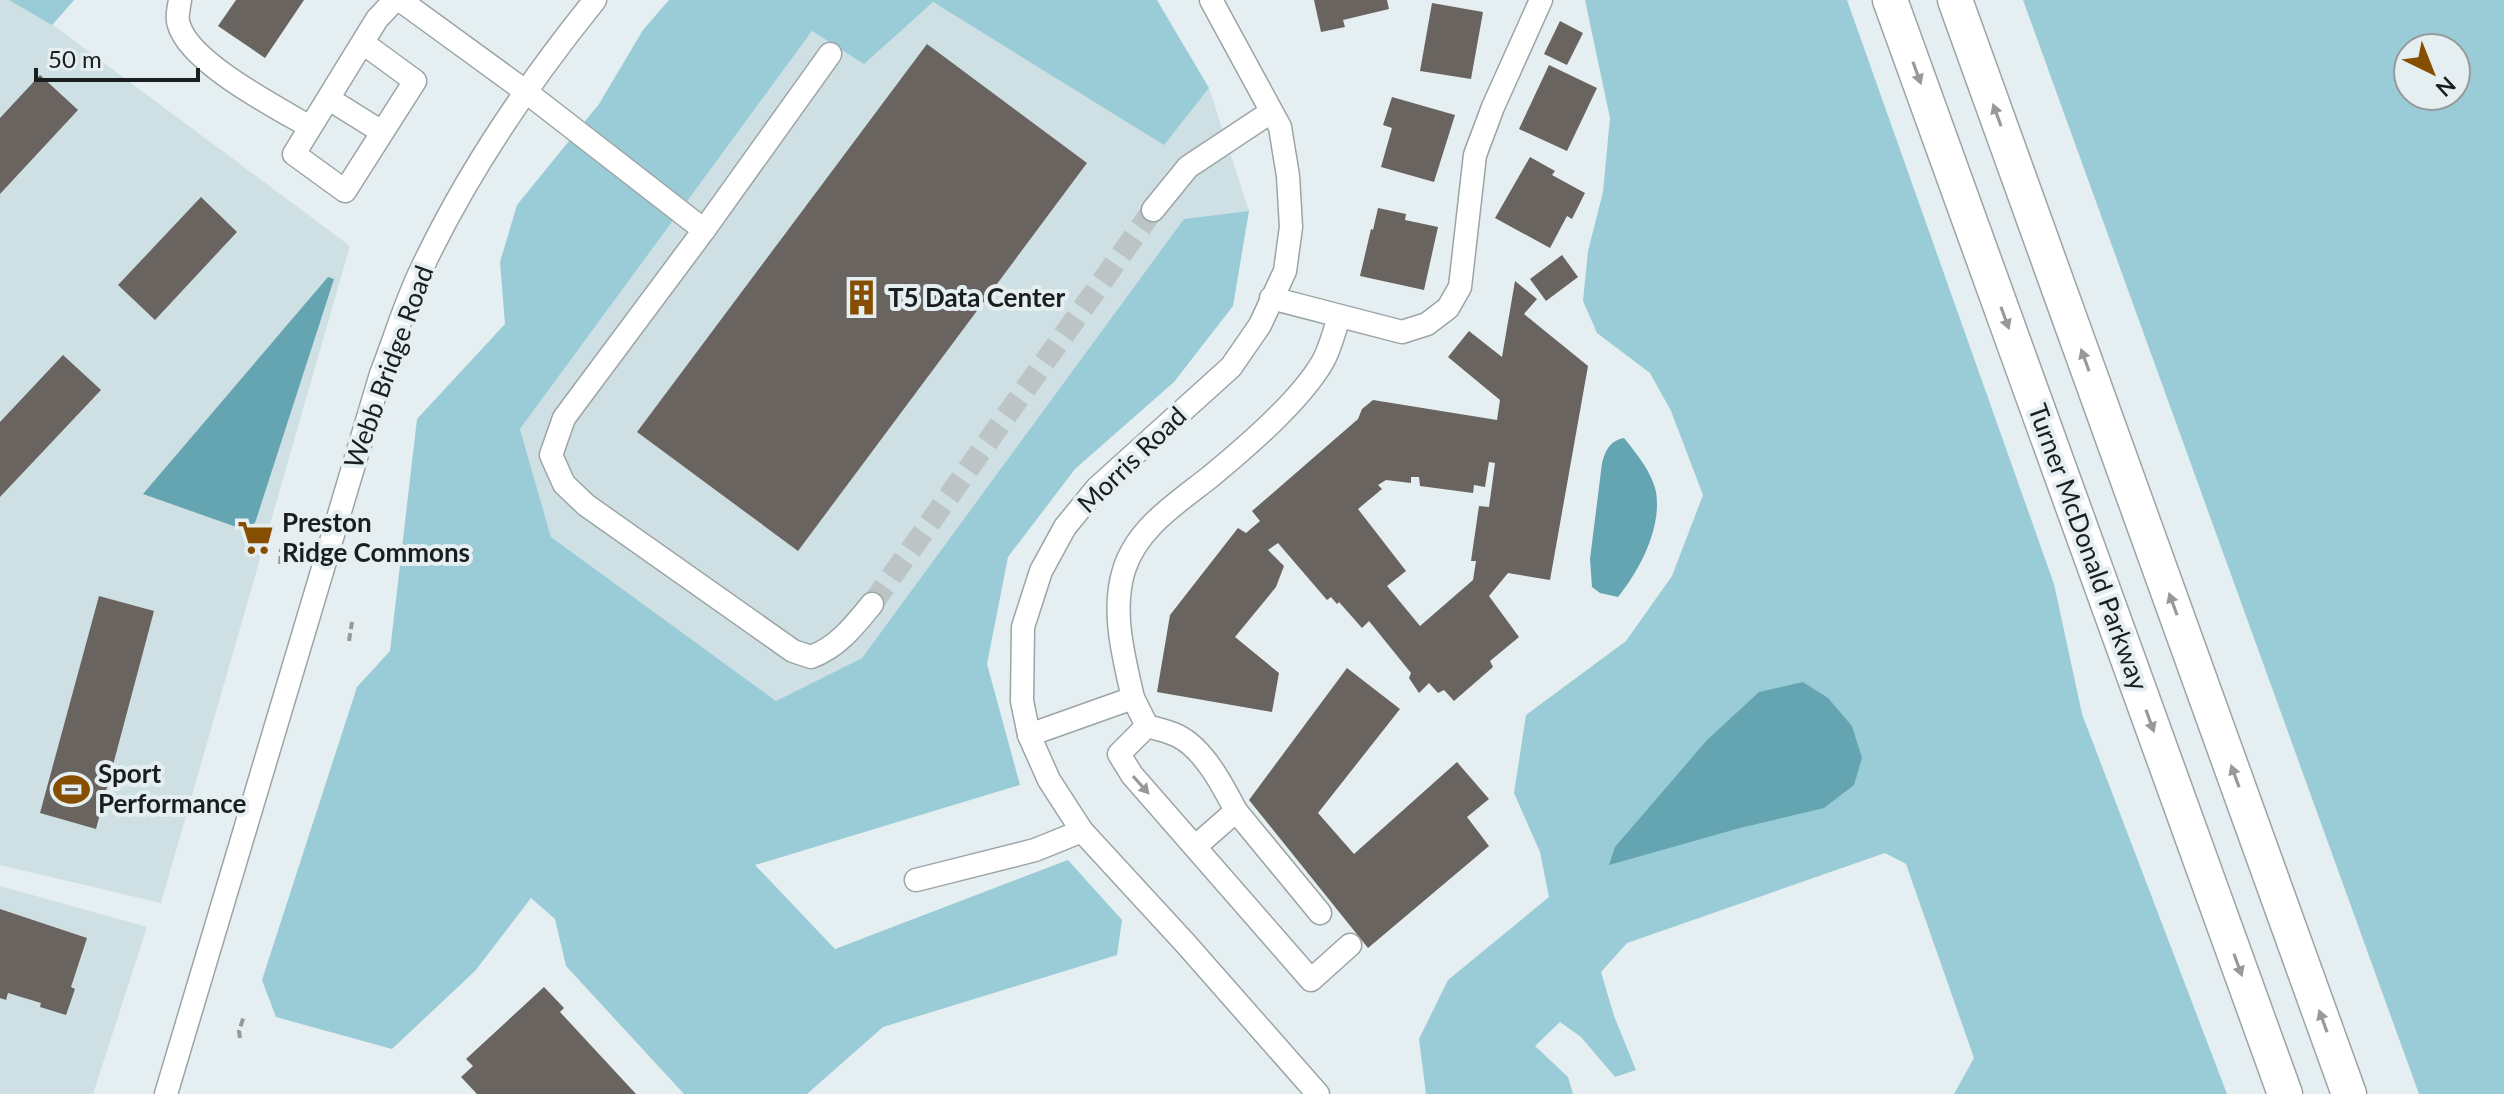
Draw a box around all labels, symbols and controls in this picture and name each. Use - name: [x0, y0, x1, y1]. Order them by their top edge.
- scale bar: [36, 32, 198, 82]
- north arrow: [2392, 32, 2472, 112]
- text: 50 m: [48, 44, 102, 73]
- one-way arrow: [1911, 62, 1923, 86]
- text: N: [2431, 71, 2461, 103]
- one-way arrow: [1990, 103, 2003, 127]
- street label: Webb Bridge Road: [337, 261, 440, 472]
- building icon: T5 Data Center: [843, 279, 881, 317]
- place label: T5 Data Center: [888, 281, 1065, 313]
- one-way arrow: [1999, 306, 2012, 330]
- one-way arrow: [2078, 347, 2091, 371]
- street label: Morris Road: [1070, 399, 1192, 519]
- street label: Turner McDonald Parkway: [2022, 399, 2156, 695]
- place label: Preston Ridge Commons: [282, 506, 470, 568]
- supermarket icon: Preston Ridge Commons: [237, 519, 275, 557]
- one-way arrow: [2166, 592, 2179, 616]
- one-way arrow: [2144, 709, 2157, 733]
- place label: Sport Performance: [98, 757, 247, 819]
- one-way arrow: [2228, 764, 2241, 788]
- sports icon: Sport Performance: [53, 770, 91, 808]
- one-way arrow: [1132, 776, 1150, 795]
- one-way arrow: [2233, 953, 2245, 977]
- one-way arrow: [2316, 1008, 2329, 1032]

